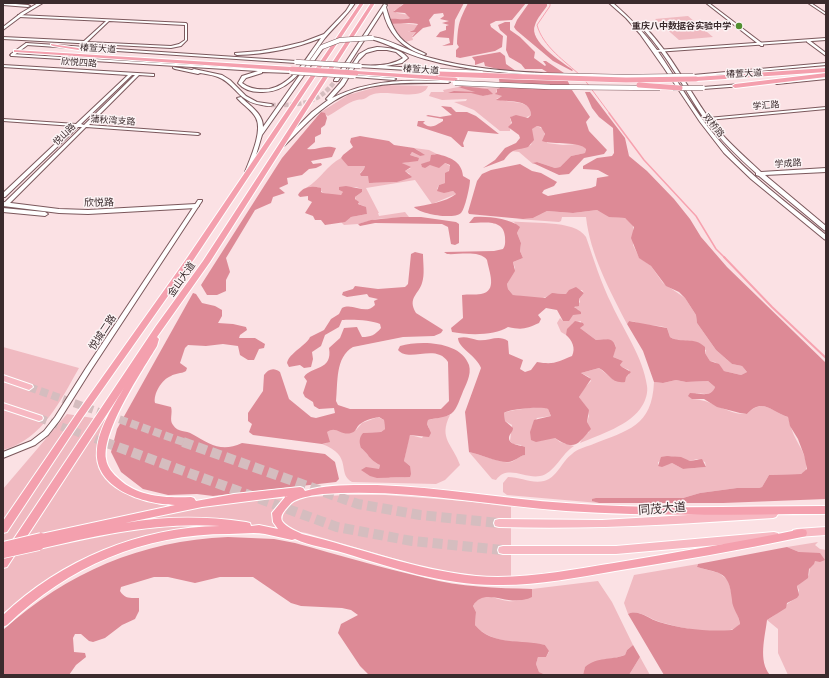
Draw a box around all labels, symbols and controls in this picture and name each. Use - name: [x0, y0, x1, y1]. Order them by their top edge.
- place label: 重庆八中数据谷实验中学: [632, 21, 731, 31]
- marker: 重庆八中数据谷实验中学: [734, 21, 744, 31]
- street label: 椿萱大道: [80, 41, 116, 55]
- street label: 欣悦四路: [61, 55, 97, 69]
- street label: 椿萱大道: [403, 62, 439, 76]
- street label: 椿萱大道: [726, 67, 762, 79]
- street label: 学汇路: [752, 98, 780, 112]
- street label: 双桥路: [701, 111, 727, 139]
- street label: 蒲秋湾支路: [90, 113, 136, 127]
- street label: 悦山路: [51, 121, 77, 147]
- street label: 学成路: [774, 157, 802, 169]
- street label: 欣悦路: [84, 196, 114, 208]
- street label: 金山大道: [165, 259, 197, 299]
- street label: 悦城二路: [86, 312, 118, 352]
- street label: 同茂大道: [638, 499, 686, 517]

